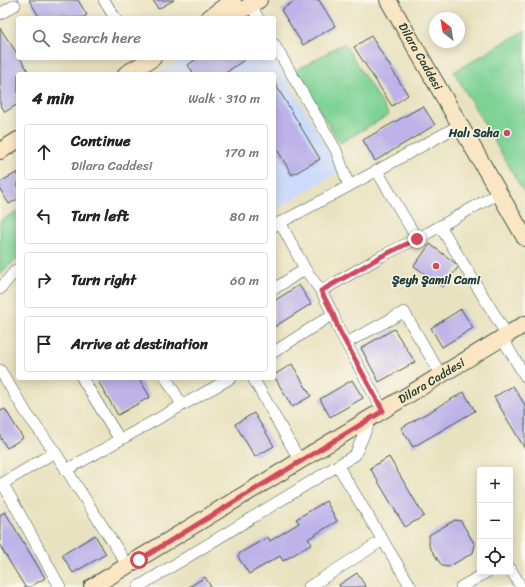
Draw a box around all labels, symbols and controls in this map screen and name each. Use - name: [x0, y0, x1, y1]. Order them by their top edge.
- north arrow: [429, 12, 465, 48]
- search box: [16, 16, 276, 60]
- street label: Dilara Caddesi: [392, 18, 449, 95]
- text: Search here: [62, 25, 141, 51]
- icon: search: [30, 27, 52, 49]
- text: 4 min: [32, 83, 74, 113]
- text: Walk · 310 m: [188, 87, 260, 110]
- place label: Halı Saha: [448, 122, 500, 144]
- text: Continue: [71, 128, 131, 154]
- marker: Halı Saha: [502, 128, 512, 138]
- icon: ahead: [33, 141, 55, 163]
- text: 170 m: [224, 141, 259, 164]
- text: Dilara Caddesi: [71, 154, 152, 177]
- text: Turn left: [71, 203, 129, 229]
- icon: left: [33, 205, 55, 227]
- text: 80 m: [230, 205, 259, 228]
- route end: [408, 230, 426, 248]
- marker: Şeyh Şamil Cami: [431, 261, 441, 271]
- text: Turn right: [71, 267, 136, 293]
- icon: right: [33, 269, 55, 291]
- text: 60 m: [230, 269, 259, 292]
- place label: Şeyh Şamil Cami: [391, 269, 481, 291]
- text: Arrive at destination: [71, 331, 208, 357]
- icon: arrive: [33, 333, 55, 355]
- street label: Dilara Caddesi: [393, 352, 470, 410]
- map controls: [477, 467, 513, 575]
- button: +: [477, 467, 513, 503]
- button: −: [477, 503, 513, 539]
- button: locate: [477, 539, 513, 575]
- route start: [130, 551, 148, 569]

